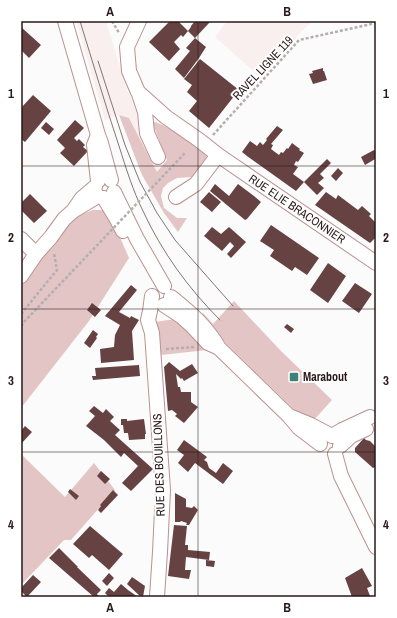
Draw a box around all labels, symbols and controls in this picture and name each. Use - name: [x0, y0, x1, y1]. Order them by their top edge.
- text: A: [106, 3, 114, 20]
- text: B: [283, 3, 291, 20]
- street label: RAVEL LIGNE 119: [229, 33, 297, 103]
- text: 1: [8, 85, 14, 102]
- text: 1: [383, 85, 389, 102]
- street label: RUE ELIE BRACONNIER: [246, 171, 348, 247]
- text: 2: [8, 229, 14, 246]
- text: 2: [383, 229, 389, 246]
- place label: Marabout: [303, 369, 348, 385]
- marker: Marabout: [288, 371, 300, 383]
- text: 3: [8, 372, 14, 389]
- text: 3: [383, 372, 389, 389]
- street label: RUE DES BOUILLONS: [149, 413, 169, 517]
- text: 4: [8, 516, 14, 533]
- text: 4: [383, 516, 389, 533]
- text: A: [106, 599, 114, 616]
- text: B: [283, 599, 291, 616]

